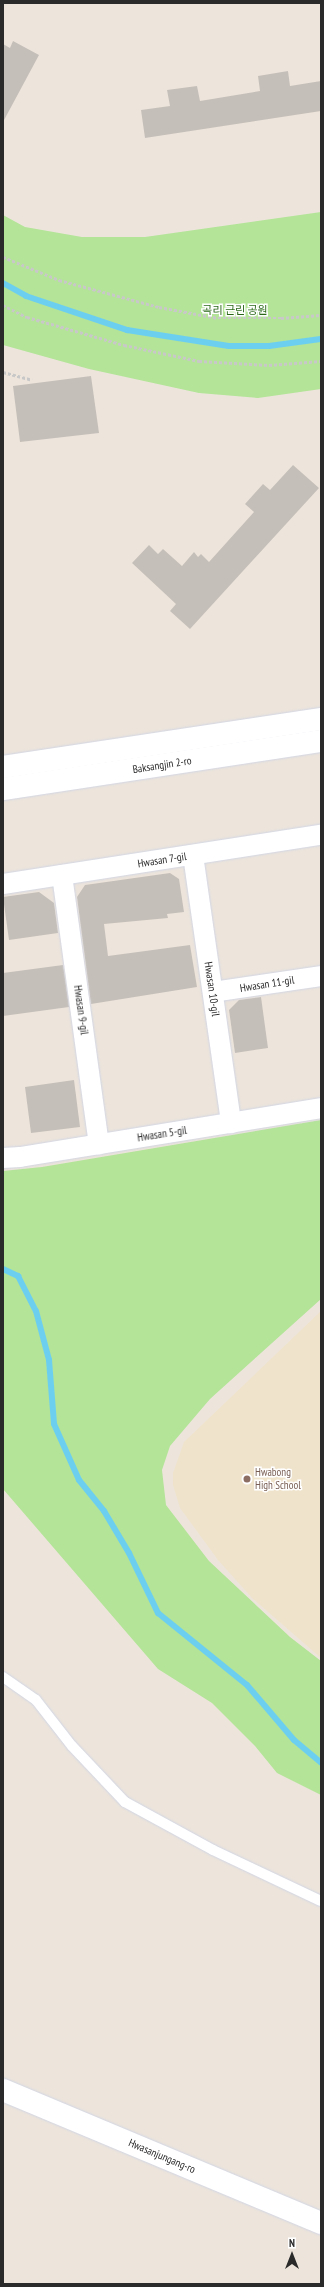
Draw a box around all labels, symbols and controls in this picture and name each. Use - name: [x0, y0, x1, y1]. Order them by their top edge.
- park label: 곡리 근린 공원: [202, 303, 268, 317]
- street label: Baksangjin 2-ro: [132, 754, 192, 776]
- street label: Hwasan 7-gil: [137, 850, 187, 870]
- street label: Hwasan 10-gil: [202, 961, 222, 1017]
- street label: Hwasan 11-gil: [239, 973, 295, 995]
- street label: Hwasan 9-gil: [71, 984, 91, 1036]
- street label: Hwasan 5-gil: [136, 1124, 188, 1144]
- place label: Hwabong High School: [255, 1466, 301, 1492]
- marker: Hwabong High School: [242, 1474, 252, 1484]
- street label: Hwasanjungang-ro: [127, 2136, 197, 2176]
- north arrow: [272, 2235, 312, 2275]
- text: N: [289, 2236, 295, 2250]

